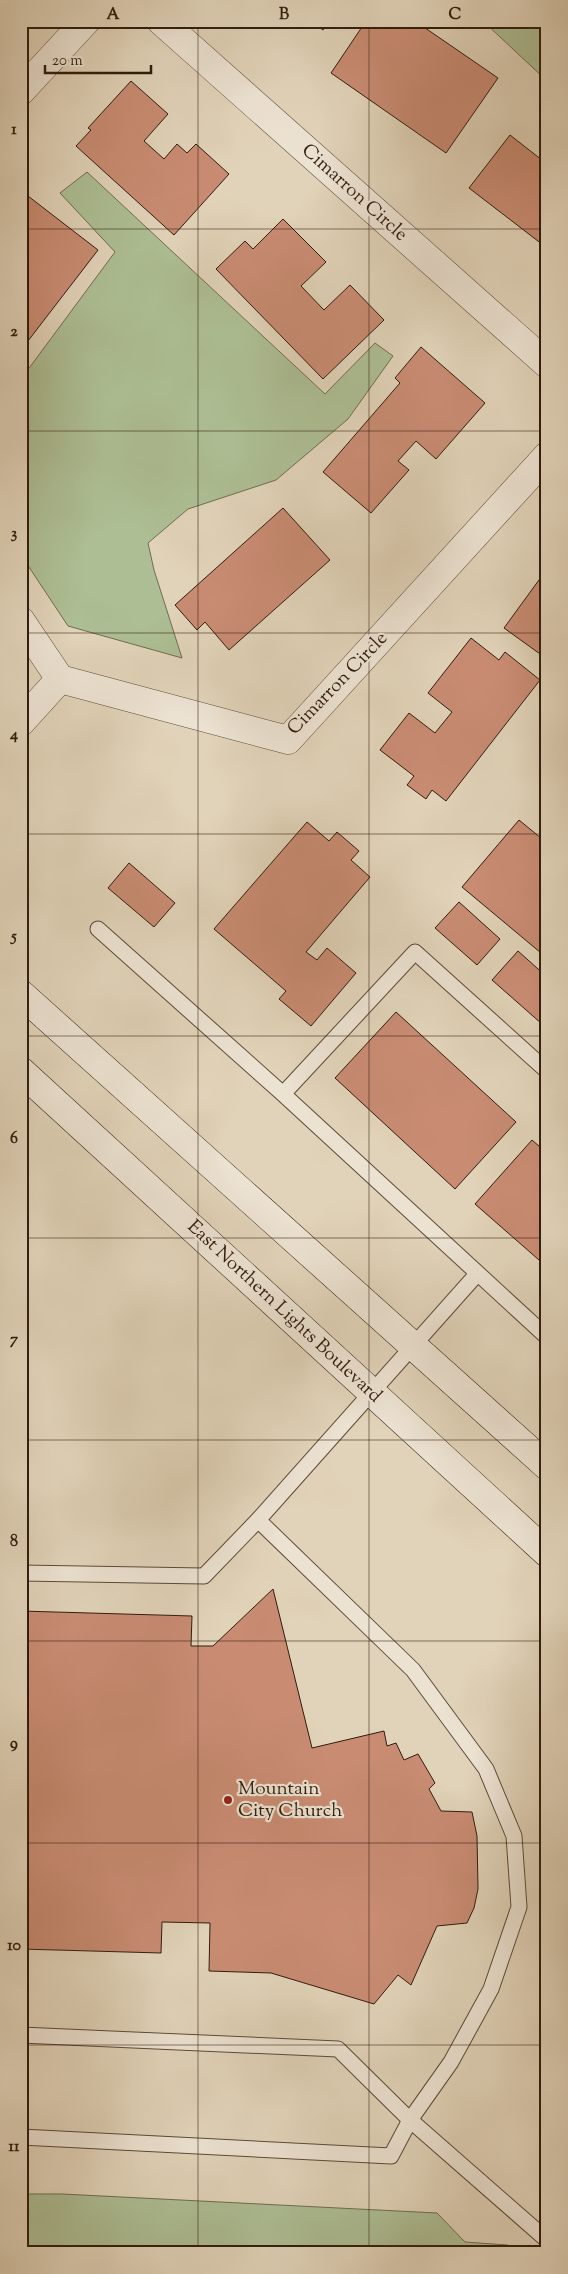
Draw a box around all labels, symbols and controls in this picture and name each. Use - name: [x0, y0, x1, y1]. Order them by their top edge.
- text: A: [107, 4, 120, 27]
- text: B: [279, 4, 289, 27]
- text: C: [449, 4, 462, 27]
- scale bar: [45, 42, 151, 74]
- text: 20 m: [52, 51, 83, 72]
- text: 1: [11, 119, 17, 142]
- street label: Cimarron Circle: [295, 138, 413, 248]
- text: 2: [10, 321, 18, 344]
- text: 3: [11, 523, 18, 546]
- street label: Cimarron Circle: [282, 626, 395, 742]
- text: 4: [9, 724, 18, 747]
- text: 5: [9, 926, 17, 949]
- text: 6: [10, 1128, 18, 1151]
- street label: East Northern Lights Boulevard: [181, 1214, 388, 1410]
- text: 7: [10, 1329, 19, 1352]
- text: 8: [10, 1531, 18, 1554]
- text: 9: [10, 1733, 18, 1756]
- place label: Mountain City Church: [238, 1776, 342, 1825]
- marker: Mountain City Church: [222, 1794, 234, 1806]
- text: 10: [7, 1935, 21, 1958]
- text: 11: [9, 2136, 20, 2159]

